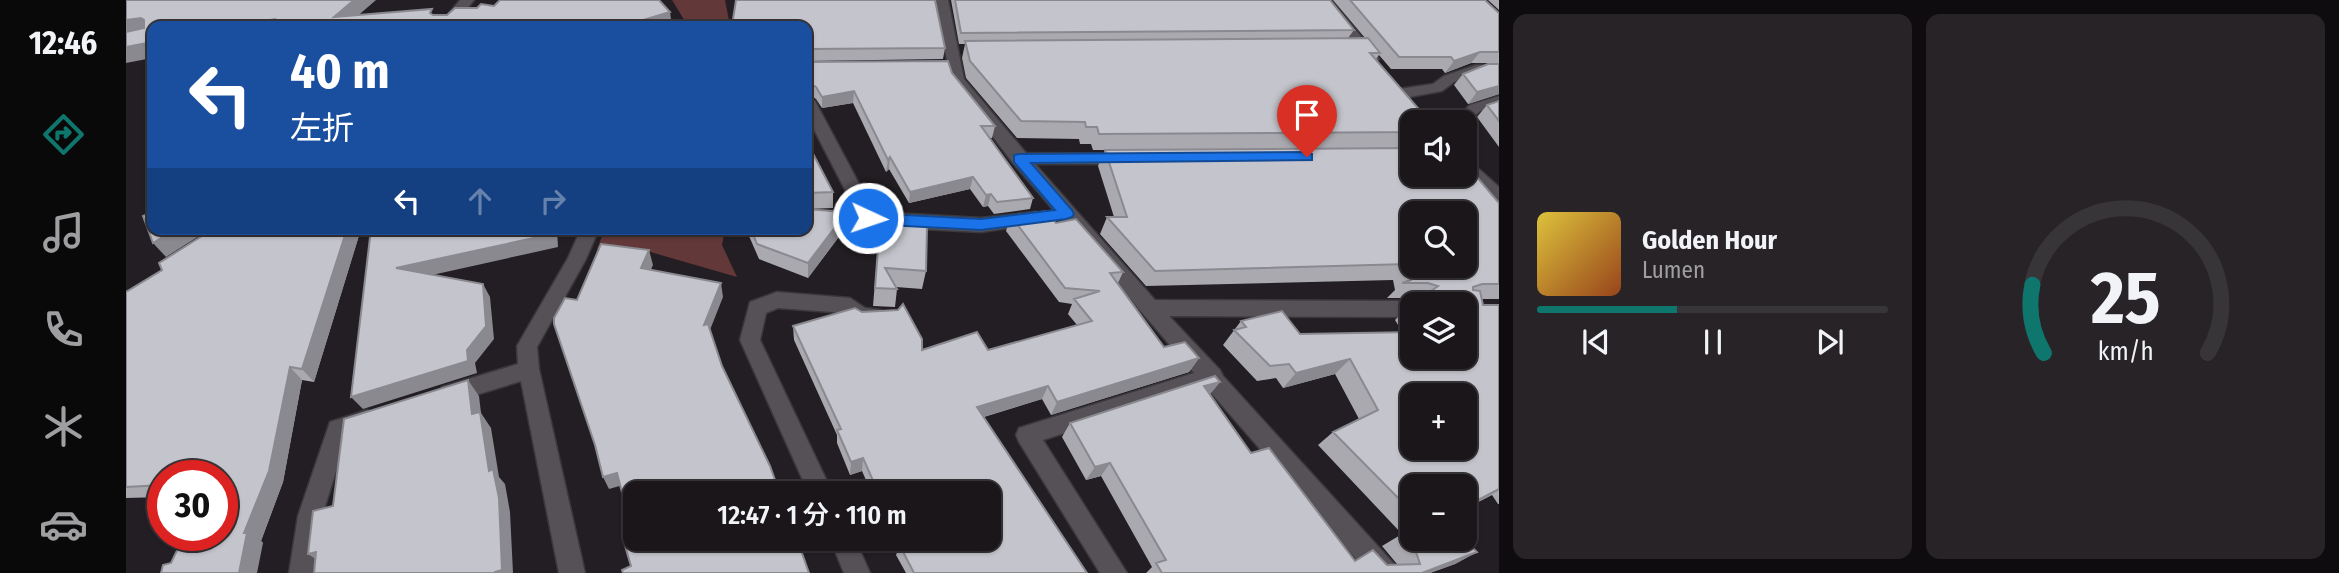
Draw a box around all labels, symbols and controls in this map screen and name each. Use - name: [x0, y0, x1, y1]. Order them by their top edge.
- text: 12:46: [29, 24, 97, 62]
- text: 40 m: [290, 42, 390, 101]
- icon: left: [175, 49, 266, 140]
- pin: [1277, 85, 1337, 157]
- icon: arrive: [1288, 96, 1326, 134]
- text: 左折: [290, 109, 354, 147]
- icon: directions: [39, 110, 88, 159]
- map controls: [1400, 110, 1477, 551]
- button: sound: [1400, 110, 1477, 187]
- position arrow: [831, 181, 905, 255]
- icon: left: [388, 182, 426, 220]
- icon: ahead: [461, 182, 499, 220]
- icon: right: [534, 182, 572, 220]
- button: search: [1400, 201, 1477, 278]
- icon: music: [39, 208, 88, 257]
- text: Golden Hour: [1642, 225, 1777, 256]
- text: 25: [2090, 255, 2160, 342]
- text: Lumen: [1642, 256, 1705, 284]
- button: layers: [1400, 292, 1477, 369]
- icon: phone: [39, 305, 88, 354]
- icon: previous: [1577, 323, 1615, 361]
- icon: pause: [1694, 323, 1732, 361]
- icon: next: [1811, 323, 1849, 361]
- text: km/h: [2098, 336, 2153, 366]
- button: +: [1400, 383, 1477, 460]
- icon: climate: [39, 402, 88, 451]
- speed limit sign: 30: [147, 460, 238, 551]
- button: −: [1400, 474, 1477, 551]
- icon: car: [39, 500, 88, 549]
- text: 12:47 · 1 分 · 110 m: [717, 500, 907, 531]

